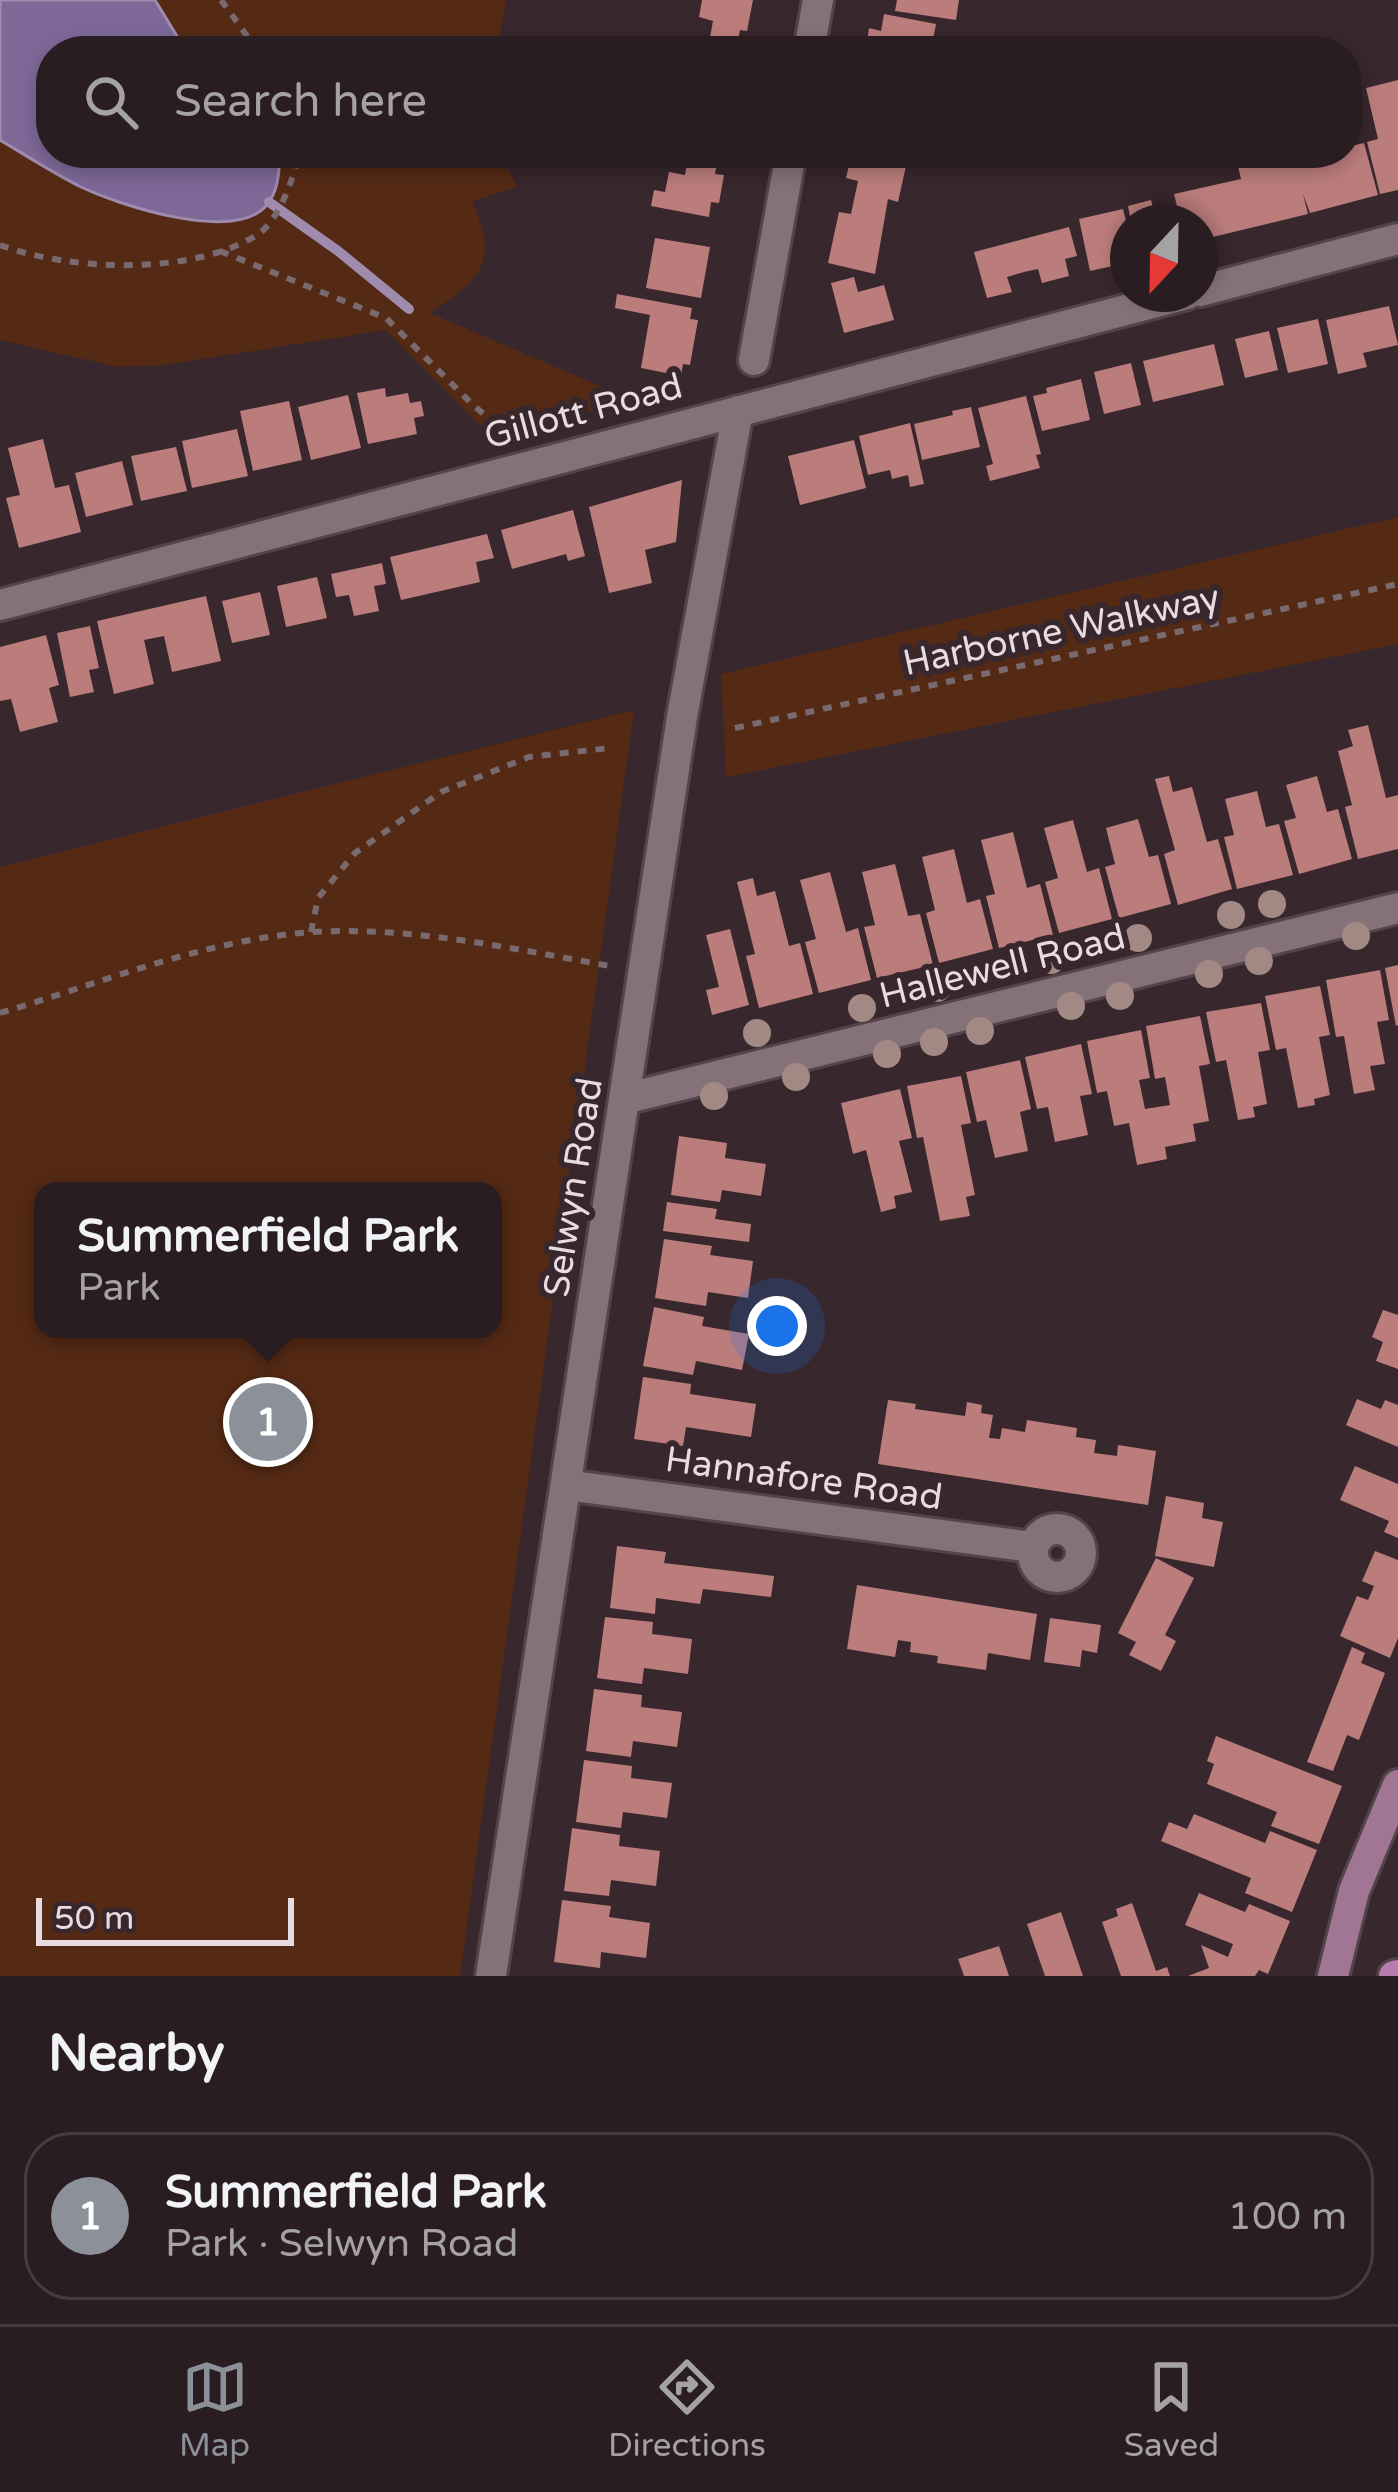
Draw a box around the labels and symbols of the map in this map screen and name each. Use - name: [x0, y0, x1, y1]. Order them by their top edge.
- north arrow: [1110, 204, 1218, 312]
- street label: Gillott Road: [480, 364, 687, 459]
- street label: Harborne Walkway: [899, 576, 1224, 685]
- street label: Hallewell Road: [875, 915, 1130, 1018]
- street label: Selwyn Road: [535, 1075, 612, 1300]
- your location: [747, 1296, 807, 1356]
- pin: 1: [229, 1377, 307, 1467]
- street label: Hannafore Road: [663, 1438, 945, 1519]
- scale bar: [36, 1892, 294, 1945]

